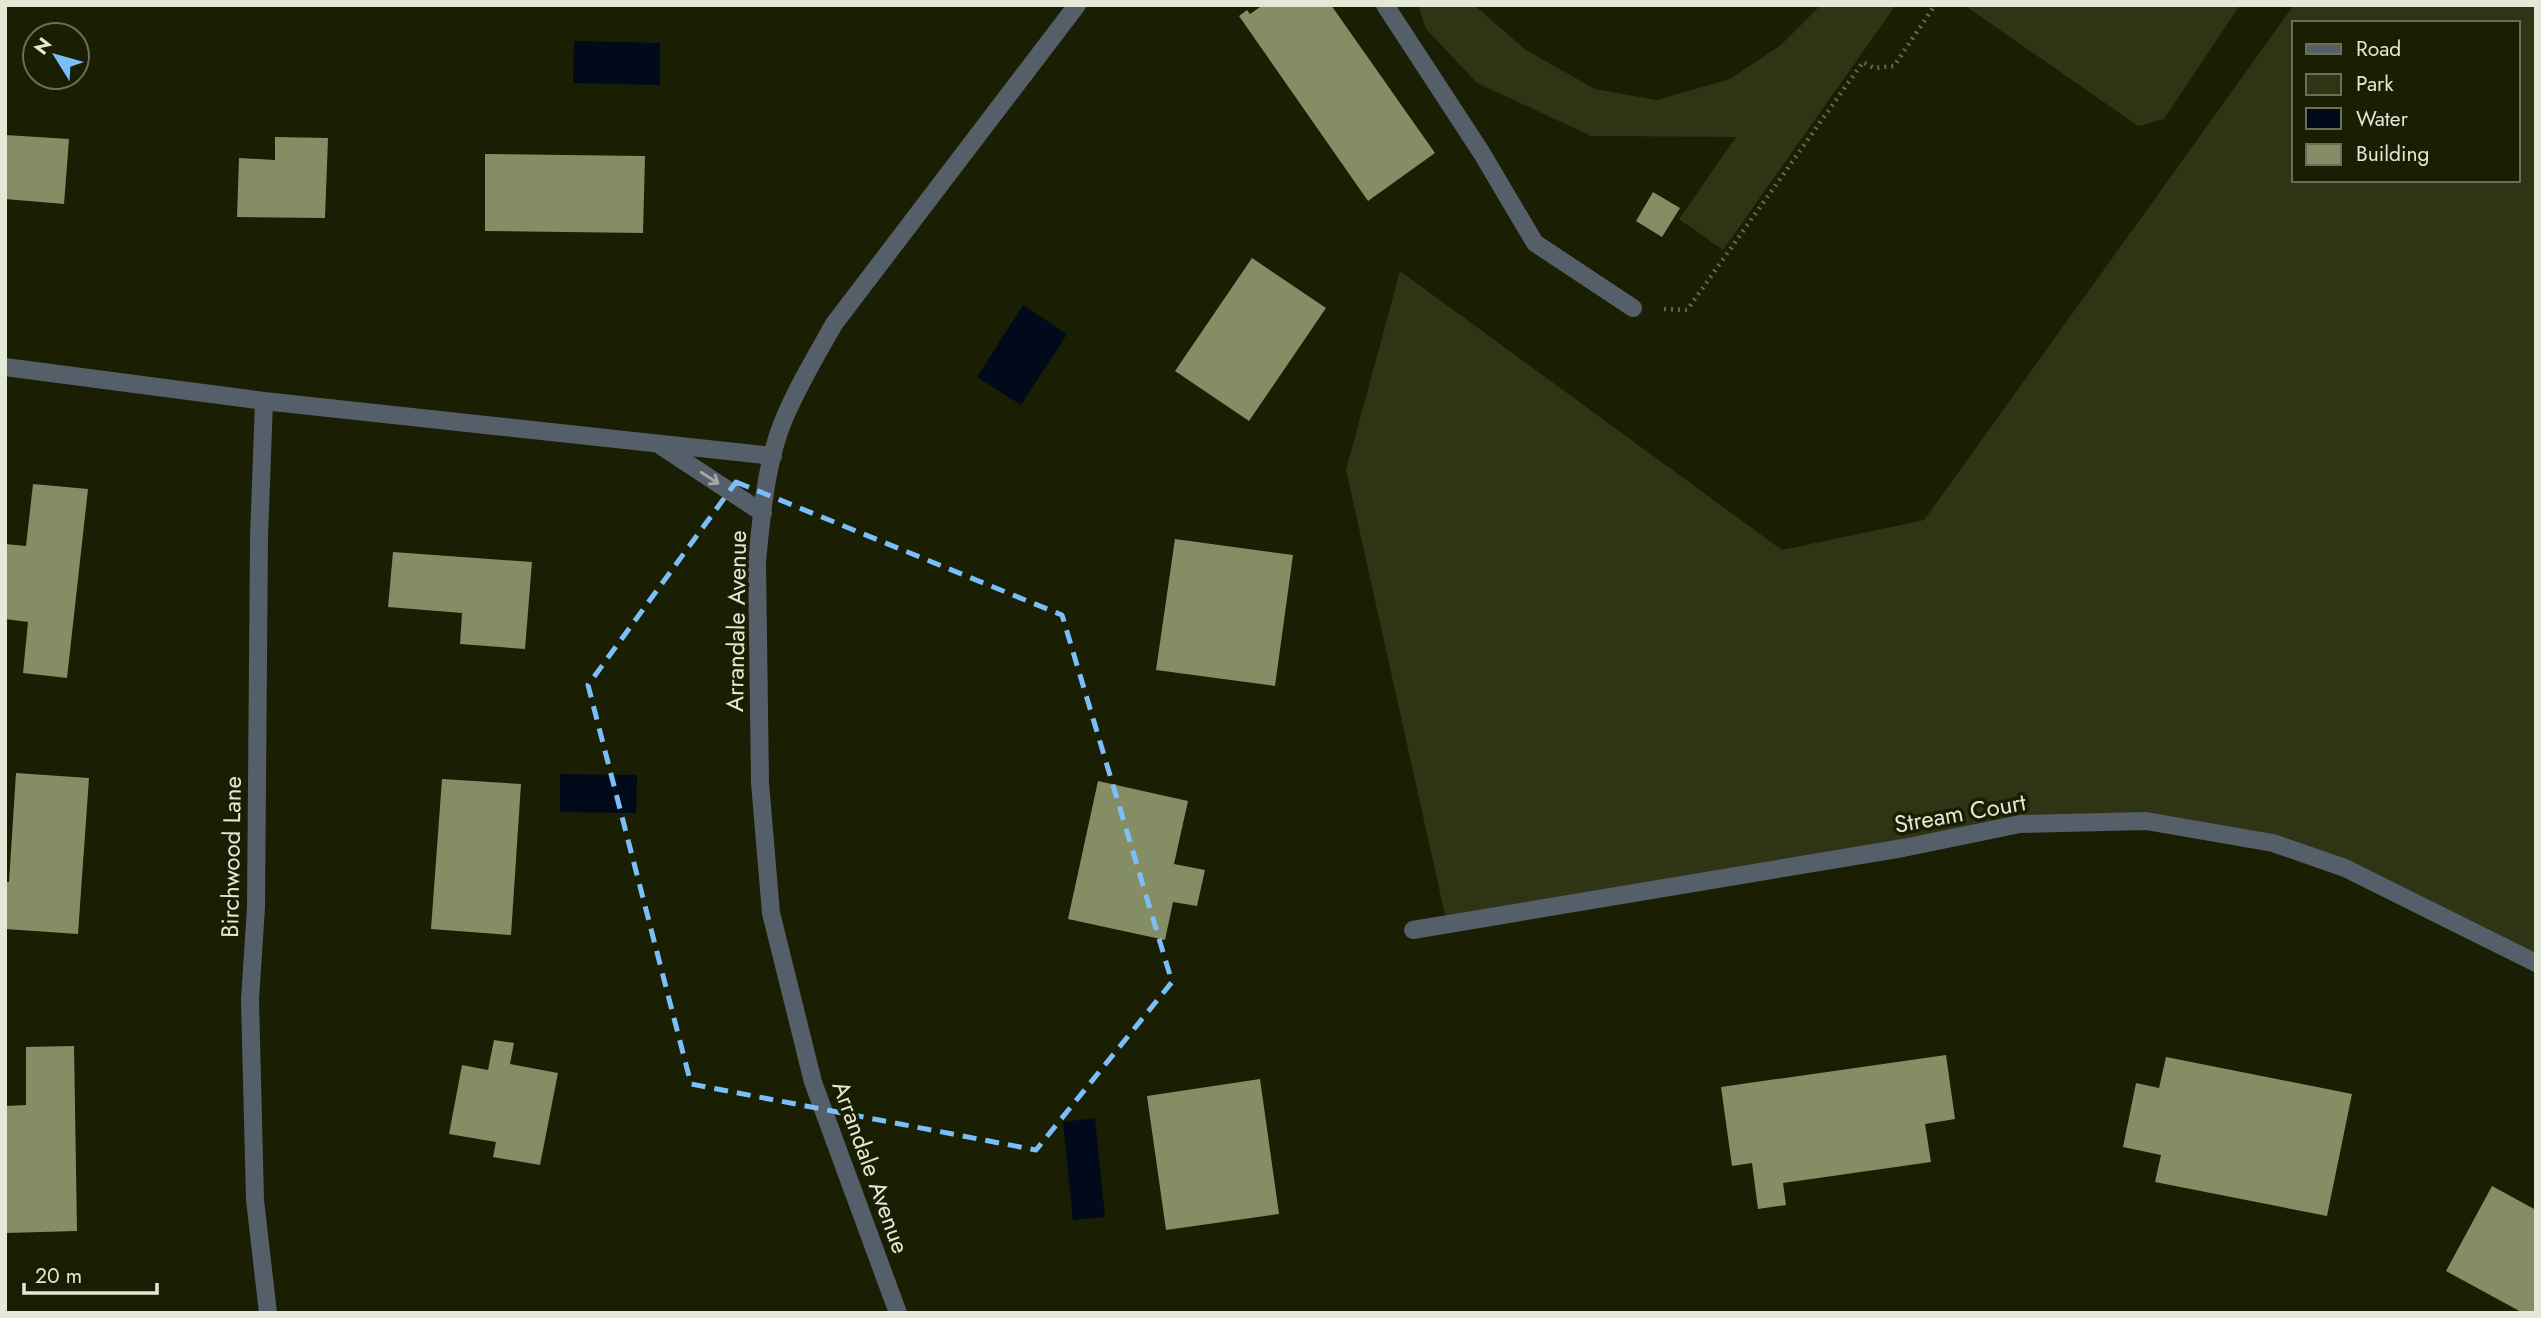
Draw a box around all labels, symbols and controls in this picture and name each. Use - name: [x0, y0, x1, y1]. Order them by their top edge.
- north arrow: [21, 21, 91, 91]
- legend: [2292, 21, 2520, 182]
- text: N: [27, 32, 58, 60]
- text: Road: [2356, 34, 2401, 64]
- text: Park: [2356, 69, 2394, 99]
- text: Water: [2356, 104, 2409, 134]
- text: Building: [2356, 139, 2429, 169]
- one-way arrow: [700, 472, 720, 486]
- street label: Arrandale Avenue: [717, 530, 755, 712]
- street label: Birchwood Lane: [212, 776, 250, 938]
- street label: Stream Court: [1892, 784, 2029, 842]
- street label: Arrandale Avenue: [824, 1076, 918, 1258]
- scale bar: [24, 1252, 158, 1296]
- text: 20 m: [35, 1261, 82, 1291]

